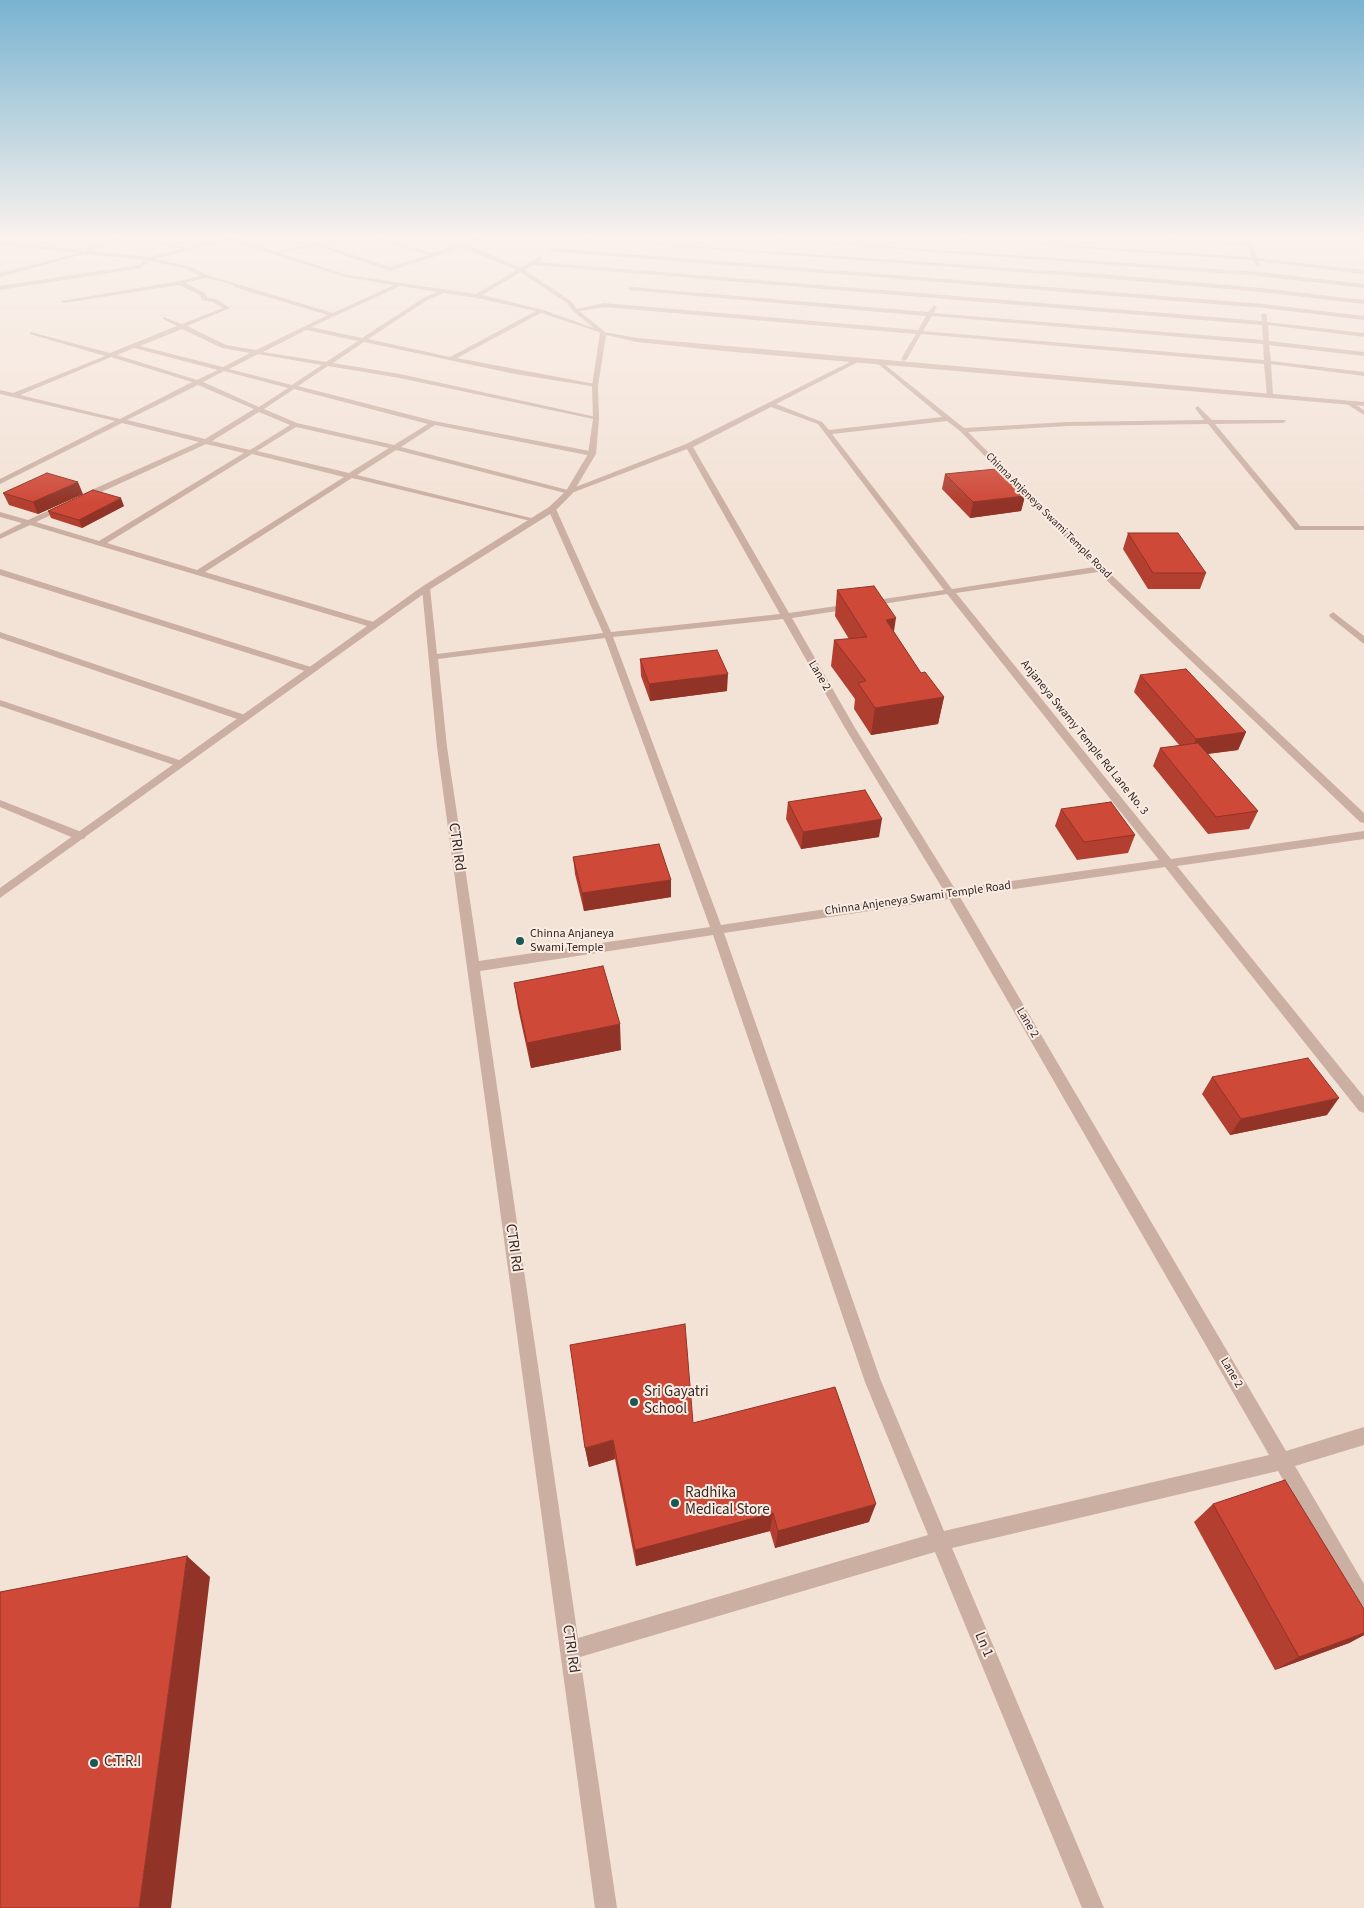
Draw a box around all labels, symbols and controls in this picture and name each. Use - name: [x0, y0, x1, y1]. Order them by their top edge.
- street label: Chinna Anjeneya Swami Temple Road: [982, 450, 1114, 582]
- street label: Lane 2: [805, 658, 833, 694]
- street label: Anjaneya Swamy Temple Rd Lane No. 3: [1017, 658, 1151, 818]
- street label: CTRI Rd: [444, 822, 468, 872]
- street label: Chinna Anjeneya Swami Temple Road: [824, 879, 1012, 919]
- place label: Chinna Anjaneya Swami Temple: [530, 927, 614, 955]
- marker: Chinna Anjaneya Swami Temple: [514, 935, 526, 947]
- street label: Lane 2: [1013, 1005, 1041, 1041]
- street label: CTRI Rd: [501, 1223, 525, 1273]
- street label: Lane 2: [1217, 1355, 1245, 1391]
- place label: Sri Gayatri School: [644, 1384, 709, 1419]
- marker: Sri Gayatri School: [628, 1396, 640, 1408]
- place label: Radhika Medical Store: [685, 1485, 770, 1520]
- marker: Radhika Medical Store: [669, 1497, 681, 1509]
- street label: CTRI Rd: [558, 1624, 582, 1674]
- street label: Ln 1: [970, 1630, 996, 1660]
- place label: C.T.R.I: [104, 1754, 141, 1772]
- marker: C.T.R.I: [88, 1757, 100, 1769]

